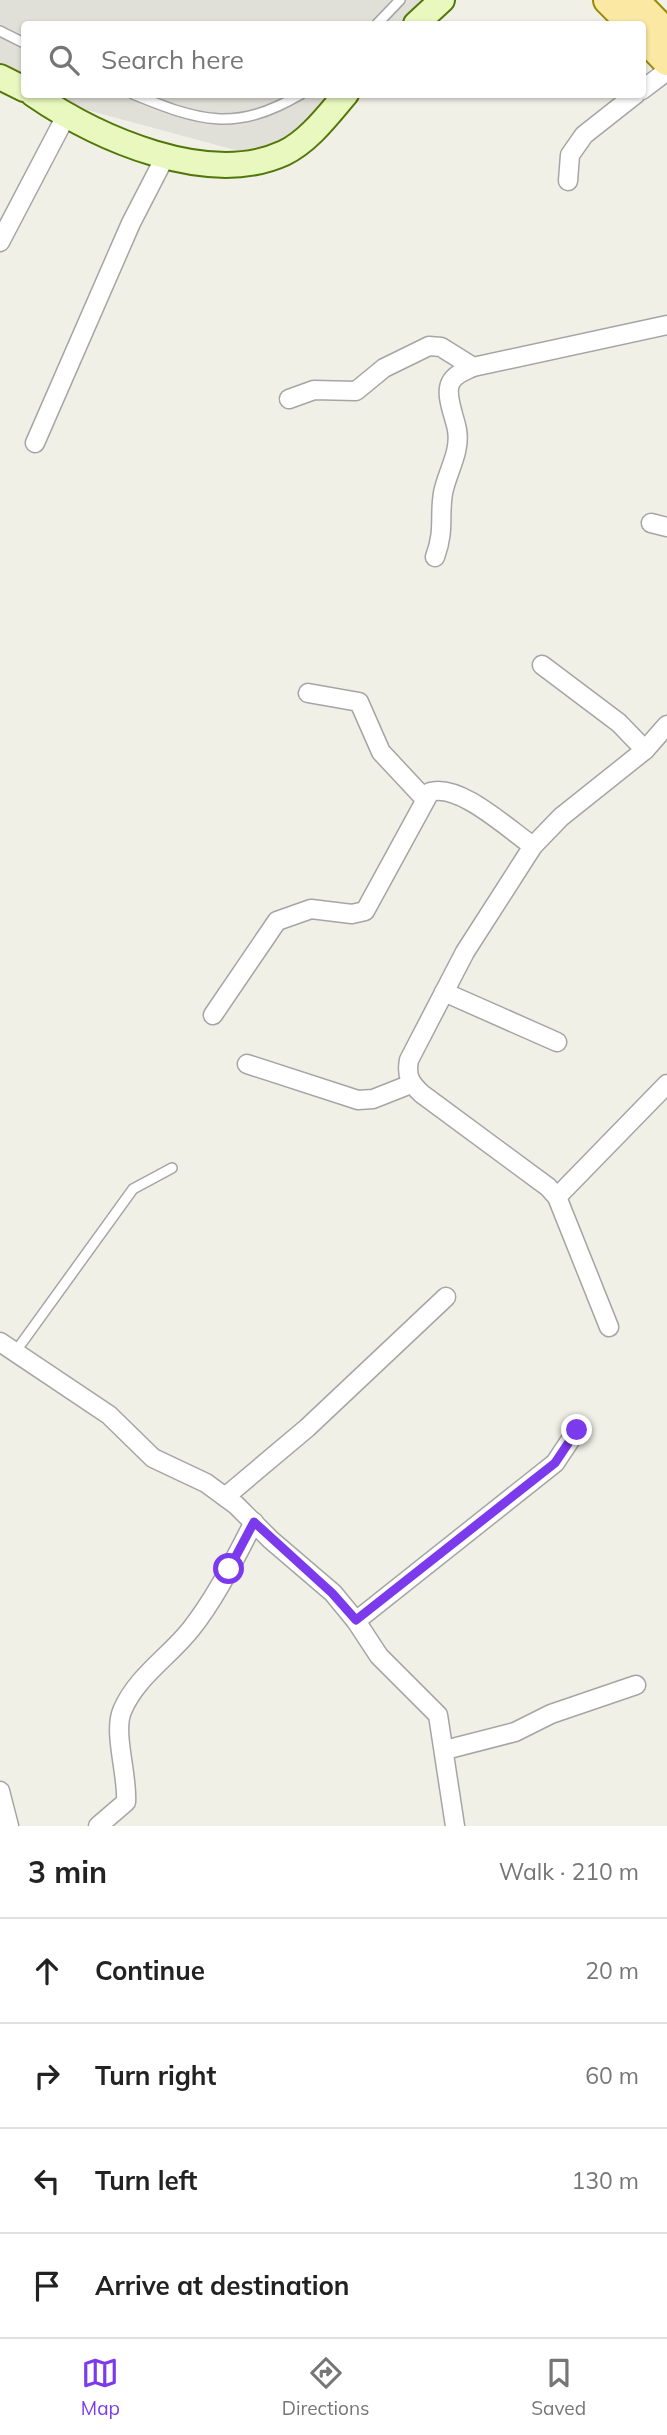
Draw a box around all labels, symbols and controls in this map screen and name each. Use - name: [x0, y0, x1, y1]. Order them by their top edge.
- search box: [21, 21, 646, 98]
- icon: search: [45, 41, 83, 79]
- text: Search here: [101, 43, 244, 76]
- route end: [561, 1414, 592, 1445]
- route start: [213, 1553, 244, 1584]
- text: 3 min: [28, 1853, 107, 1891]
- text: Walk · 210 m: [499, 1857, 639, 1886]
- icon: ahead: [28, 1952, 66, 1990]
- text: Continue: [95, 1954, 205, 1987]
- text: 20 m: [585, 1956, 639, 1985]
- icon: right: [28, 2057, 66, 2095]
- text: Turn right: [95, 2059, 216, 2092]
- text: 60 m: [585, 2061, 639, 2090]
- icon: left: [28, 2162, 66, 2200]
- text: Turn left: [95, 2164, 197, 2197]
- text: 130 m: [571, 2166, 639, 2195]
- icon: arrive: [28, 2267, 66, 2305]
- text: Arrive at destination: [95, 2269, 350, 2302]
- tab: Map: [81, 2354, 120, 2420]
- tab: Directions: [282, 2354, 370, 2420]
- tab: Saved: [531, 2354, 586, 2420]

